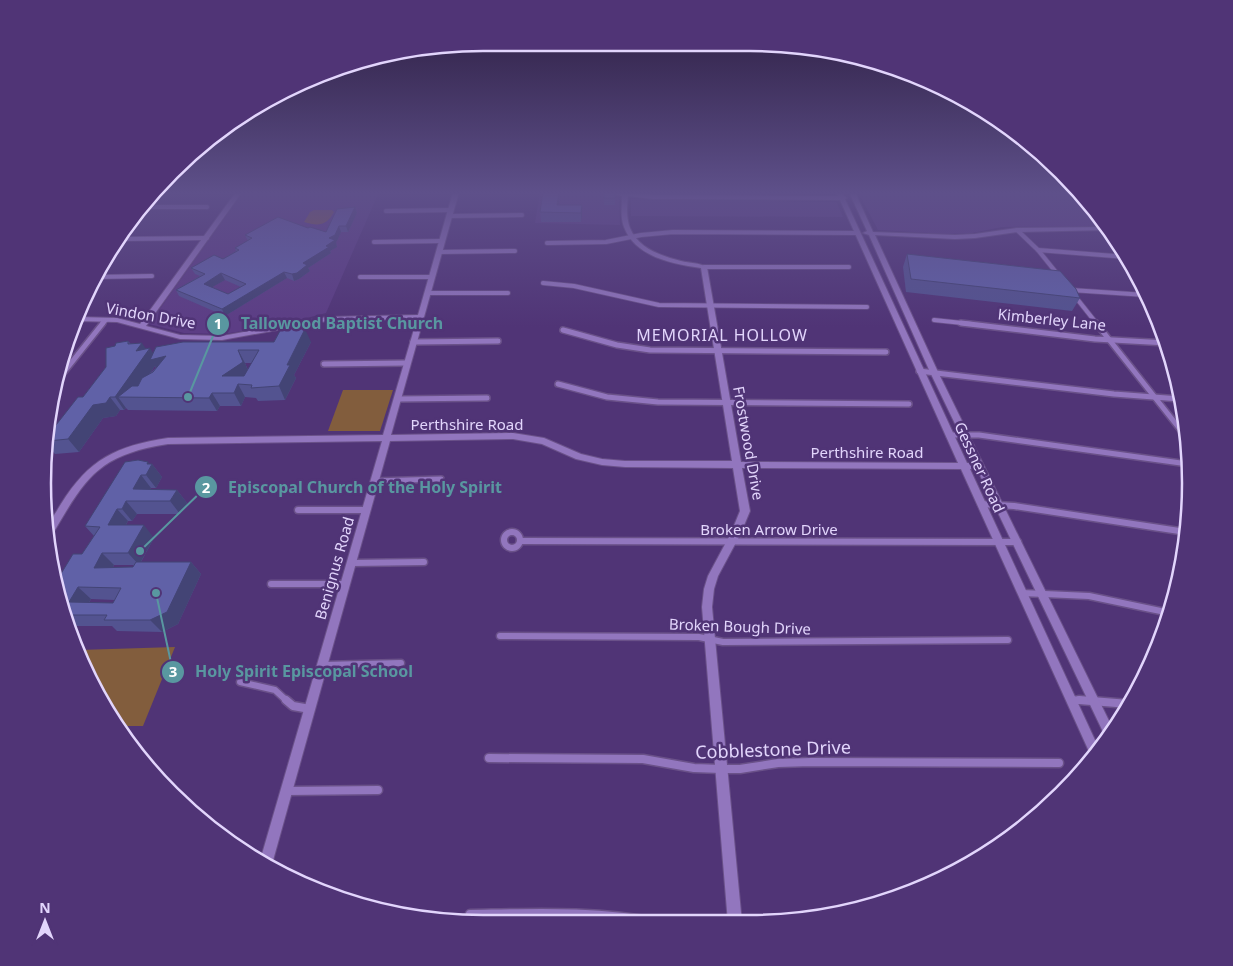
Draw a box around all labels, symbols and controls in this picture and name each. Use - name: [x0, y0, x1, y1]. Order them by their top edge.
- street label: Vindon Drive: [105, 297, 197, 333]
- street label: Kimberley Lane: [997, 303, 1107, 335]
- callout: Tallowood Baptist Church: [206, 308, 453, 339]
- text: Tallowood Baptist Church: [241, 312, 443, 334]
- text: 1: [214, 313, 222, 333]
- district label: MEMORIAL HOLLOW: [636, 324, 808, 346]
- street label: Frostwood Drive: [729, 384, 769, 502]
- street label: Perthshire Road: [410, 414, 524, 434]
- street label: Gessner Road: [950, 419, 1010, 515]
- street label: Perthshire Road: [810, 442, 924, 462]
- callout: Episcopal Church of the Holy Spirit: [193, 472, 512, 503]
- text: Episcopal Church of the Holy Spirit: [228, 476, 502, 498]
- text: 2: [202, 477, 211, 497]
- street label: Benignus Road: [310, 514, 358, 622]
- street label: Broken Arrow Drive: [700, 519, 838, 539]
- street label: Broken Bough Drive: [669, 614, 811, 638]
- callout: Holy Spirit Episcopal School: [160, 656, 423, 687]
- text: Holy Spirit Episcopal School: [195, 660, 413, 682]
- text: 3: [169, 661, 177, 681]
- street label: Cobblestone Drive: [695, 734, 851, 764]
- north arrow: [20, 896, 70, 946]
- text: N: [39, 898, 51, 917]

